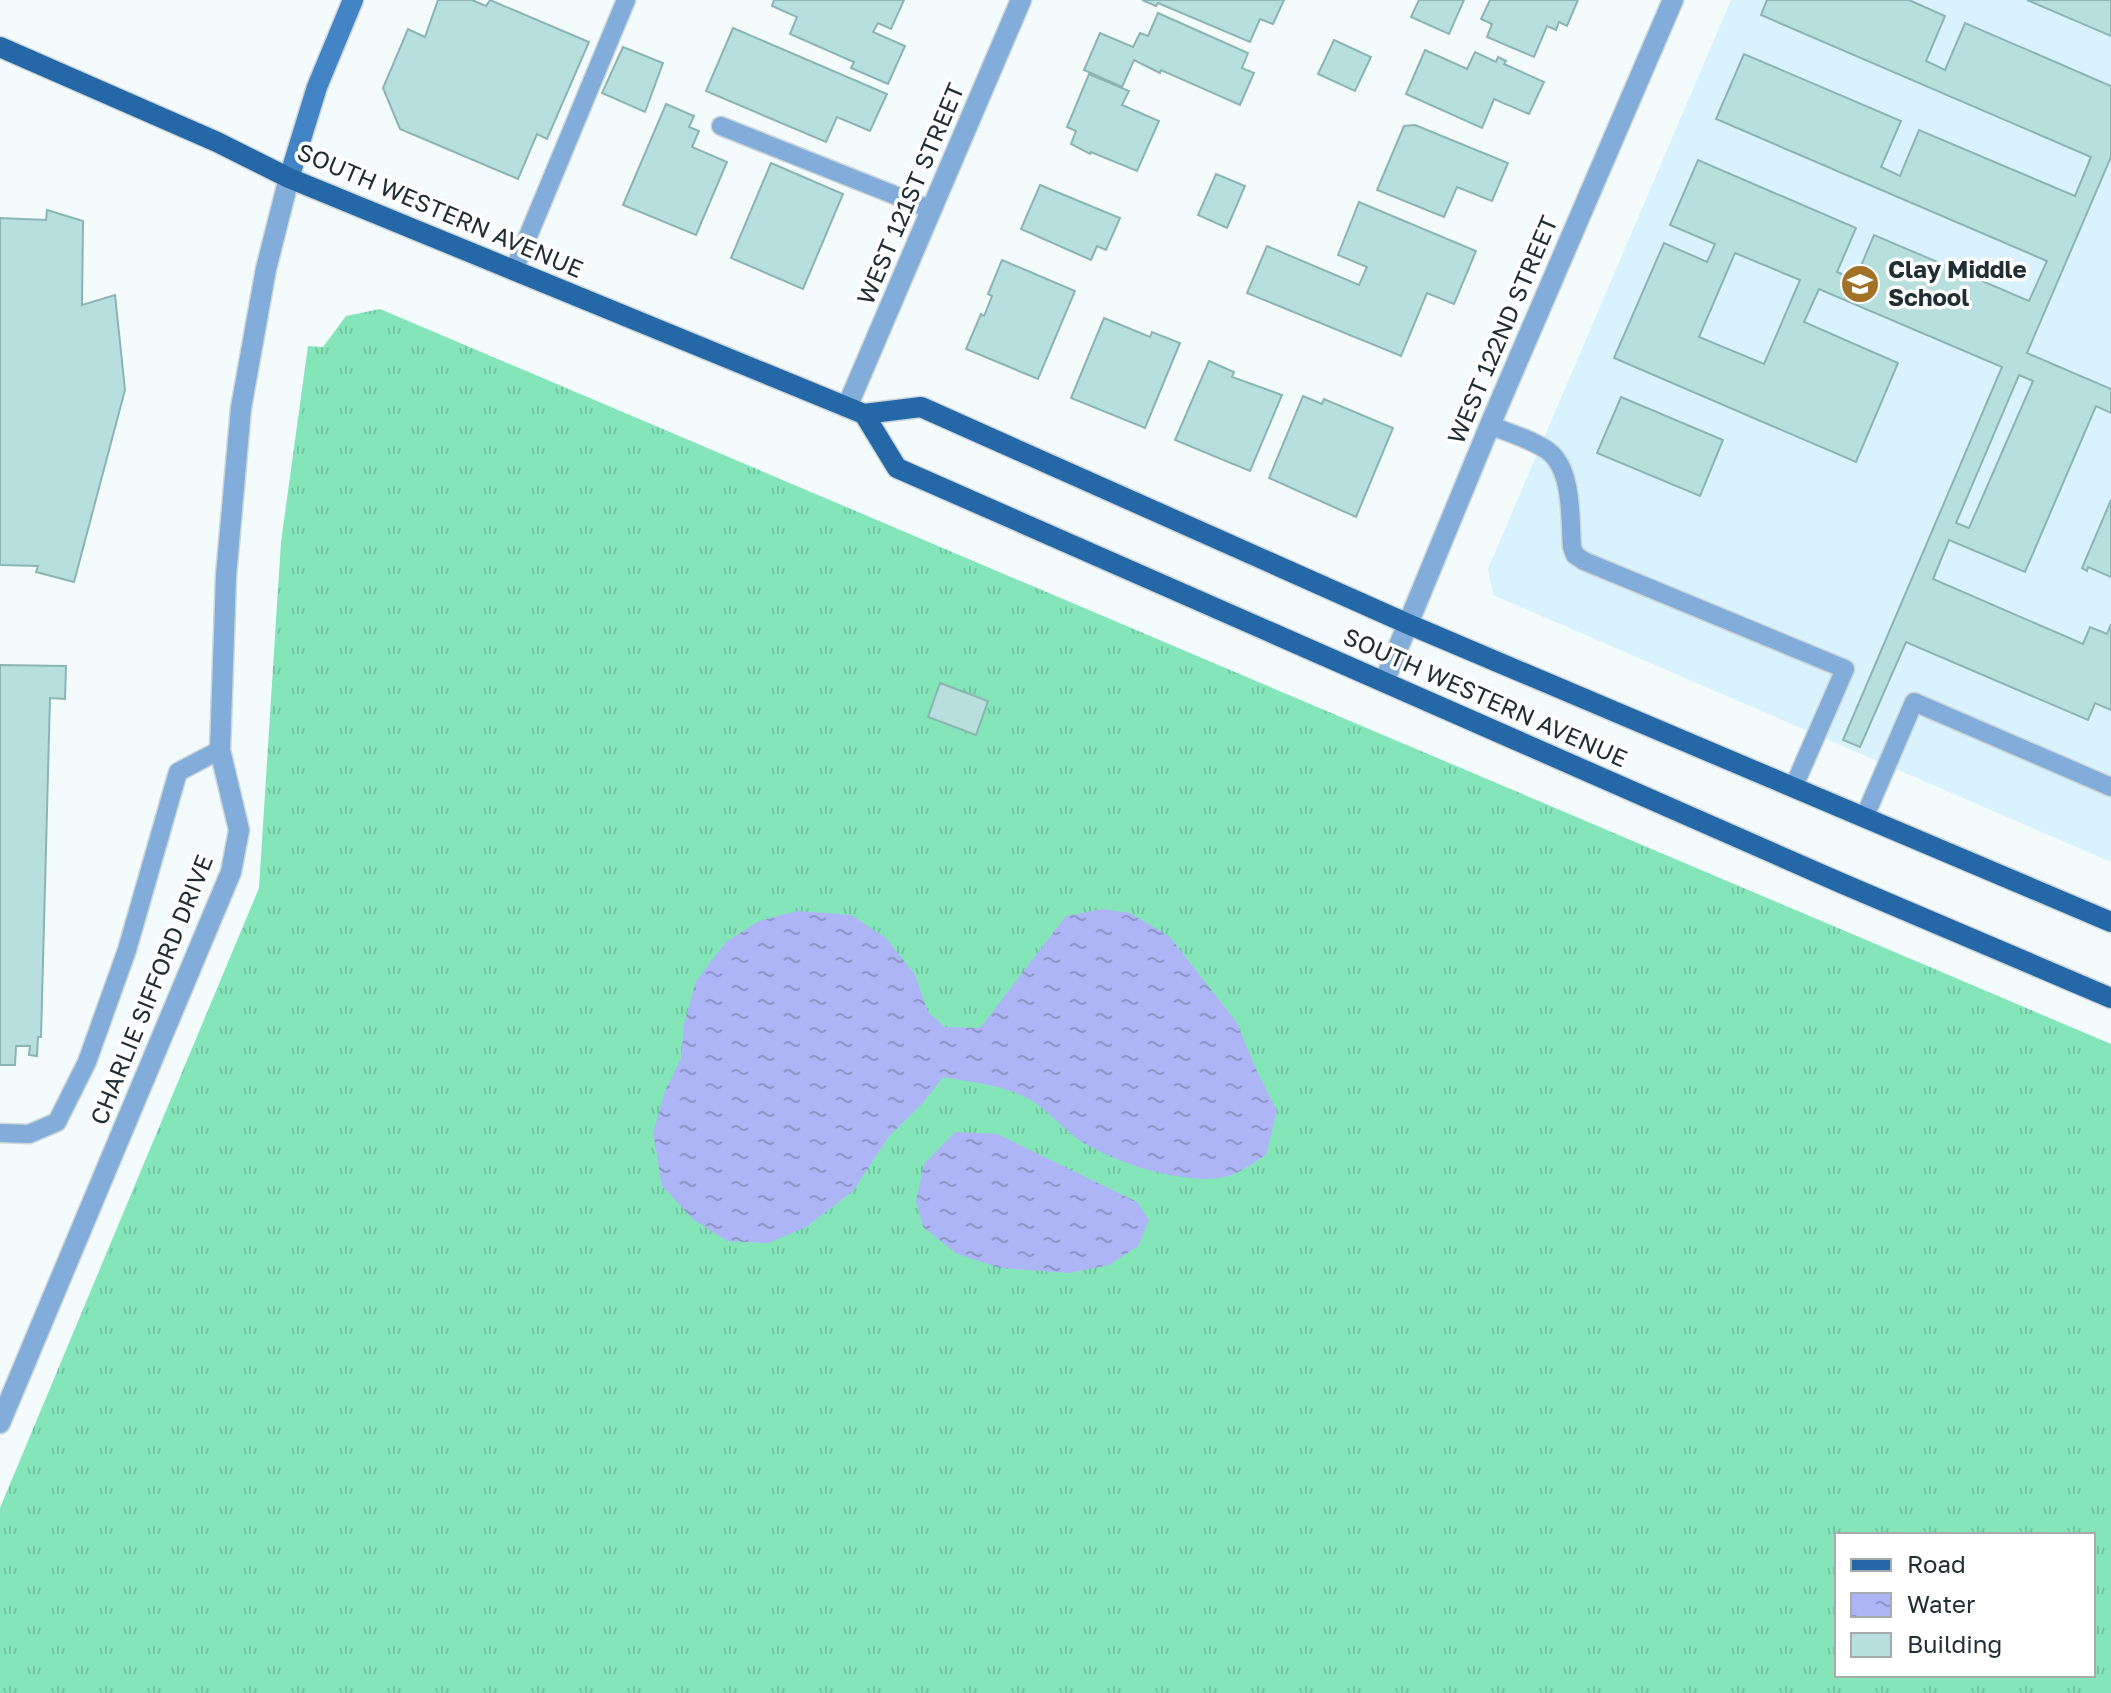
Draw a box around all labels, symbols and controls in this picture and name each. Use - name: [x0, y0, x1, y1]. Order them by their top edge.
- street label: WEST 121ST STREET: [850, 78, 969, 308]
- street label: SOUTH WESTERN AVENUE: [293, 136, 588, 283]
- street label: WEST 122ND STREET: [1440, 211, 1563, 448]
- place label: Clay Middle School: [1888, 254, 2027, 311]
- school or university icon: Clay Middle School: [1839, 263, 1881, 305]
- street label: SOUTH WESTERN AVENUE: [1339, 621, 1632, 772]
- street label: CHARLIE SIFFORD DRIVE: [83, 850, 218, 1129]
- legend: [1835, 1533, 2095, 1677]
- text: Road: [1907, 1549, 1966, 1578]
- text: Water: [1907, 1589, 1975, 1618]
- text: Building: [1907, 1629, 2002, 1658]

